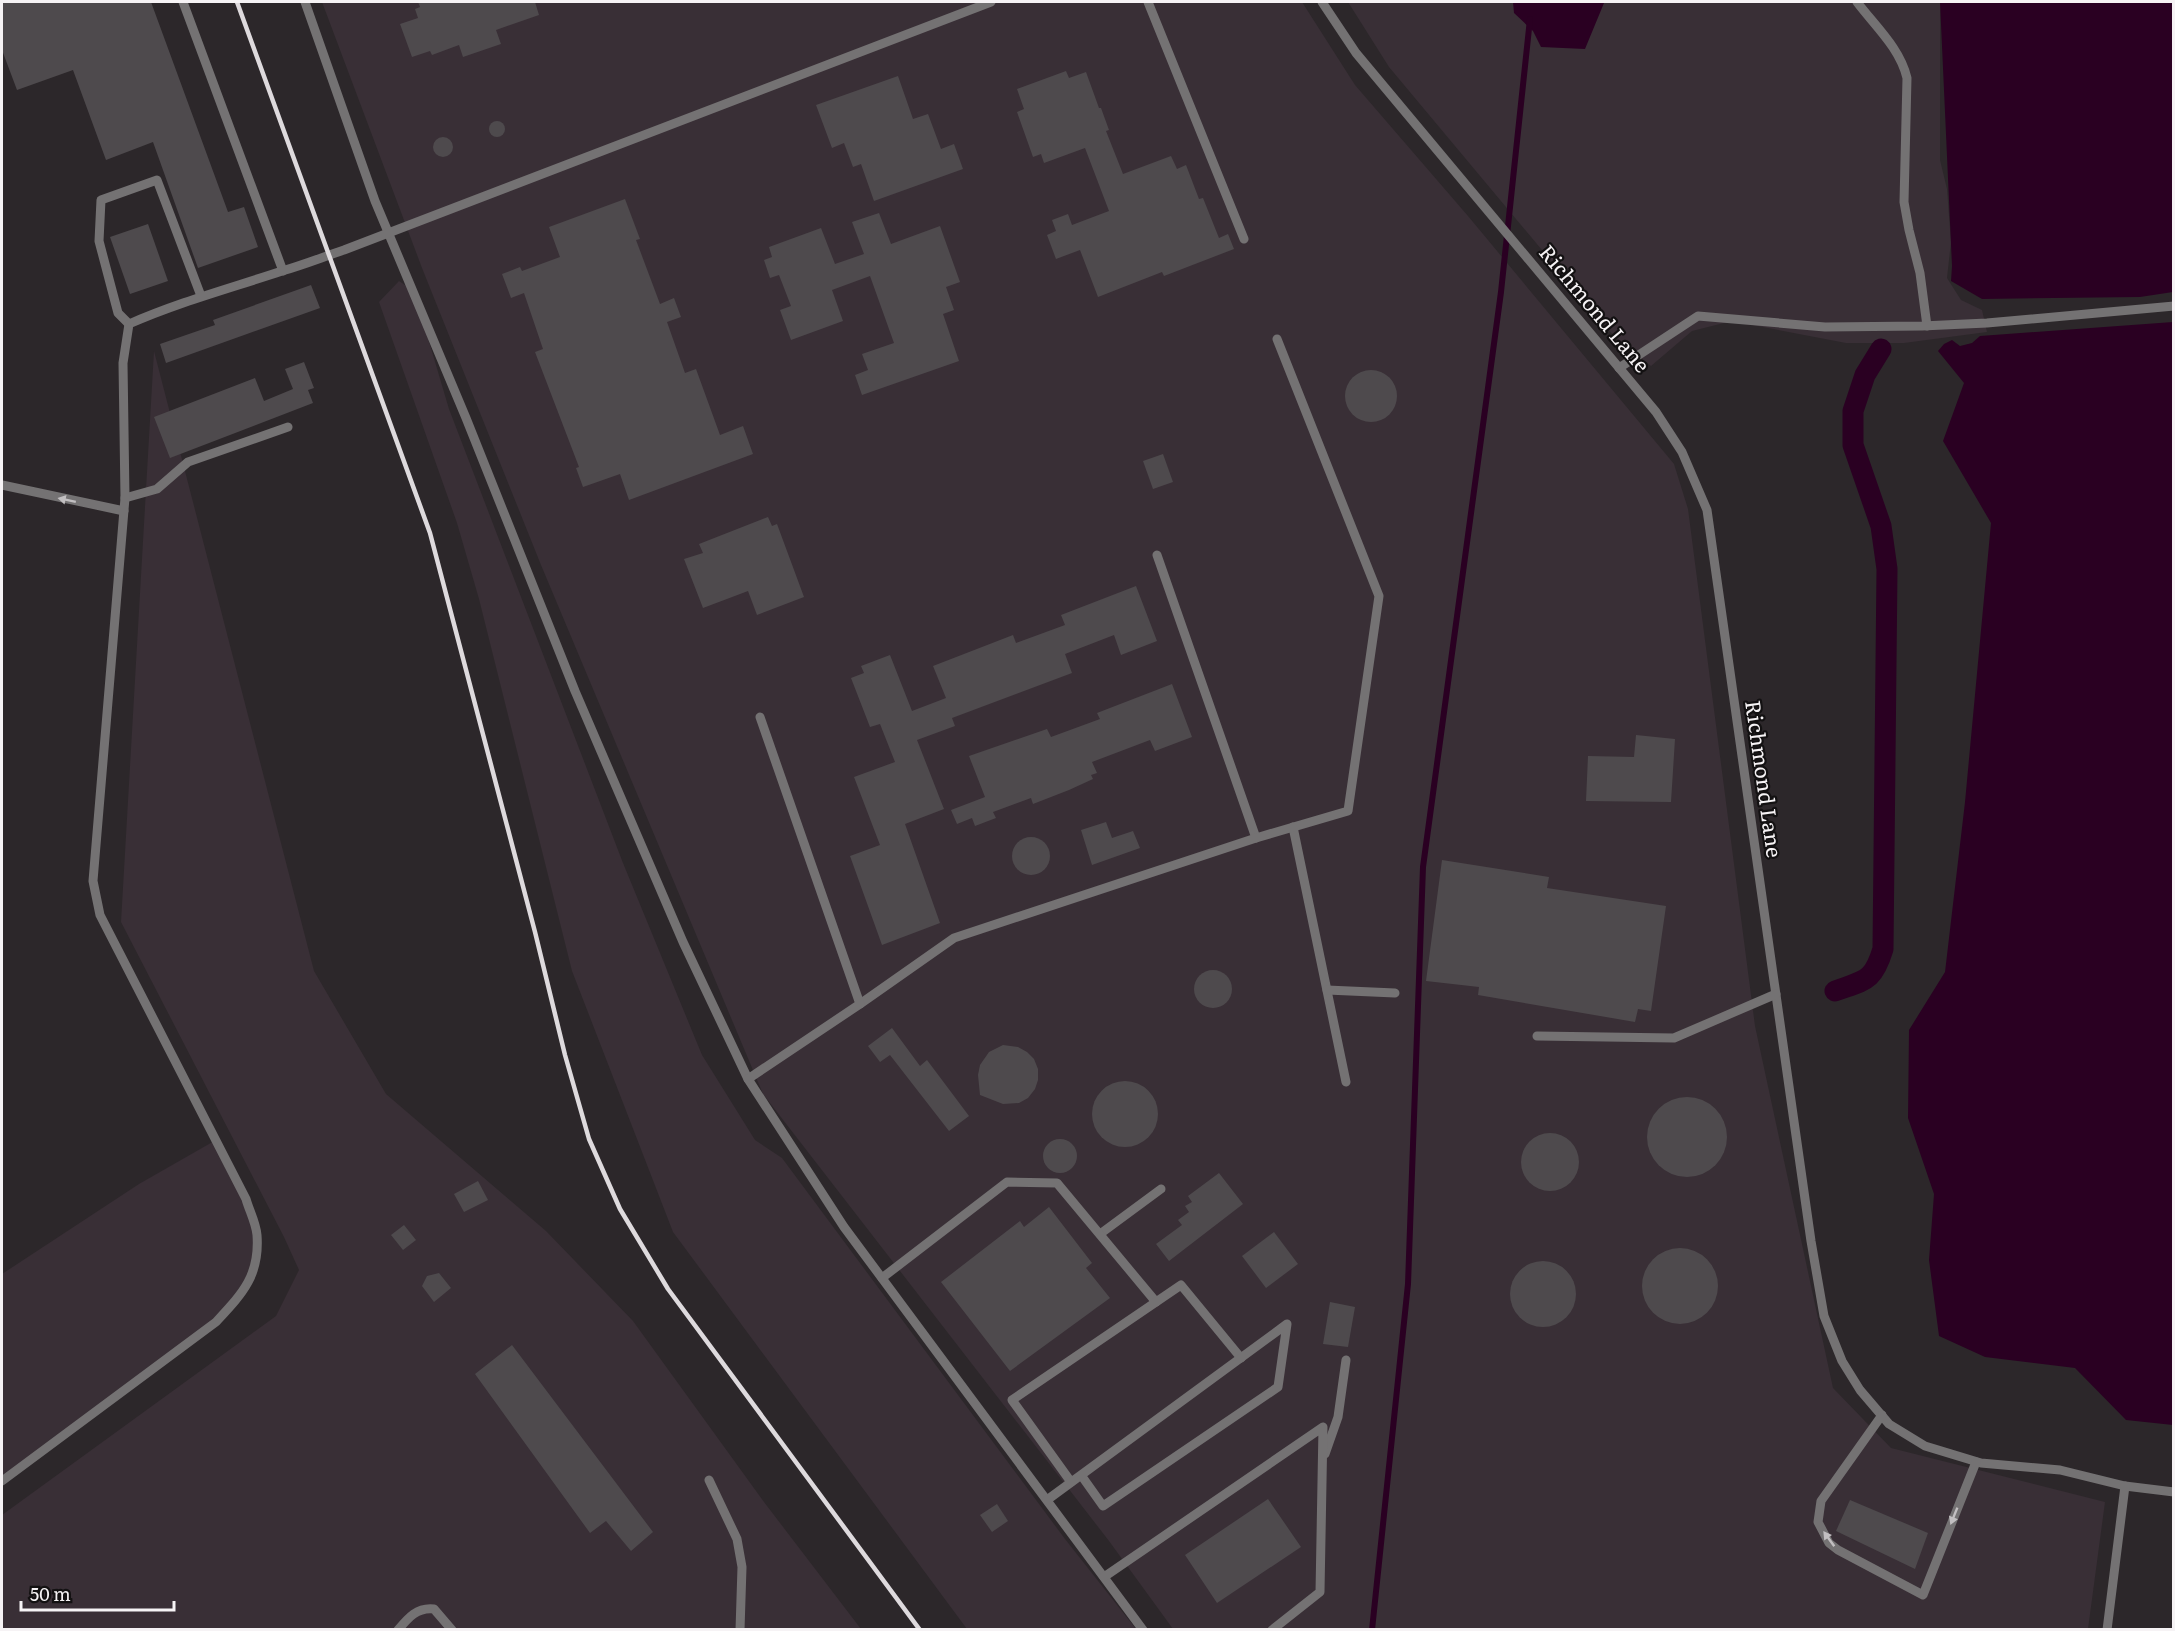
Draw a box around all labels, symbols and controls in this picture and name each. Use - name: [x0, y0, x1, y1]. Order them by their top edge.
- street label: Richmond Lane: [1533, 237, 1659, 378]
- one-way arrow: [57, 495, 76, 504]
- street label: Richmond Lane: [1739, 698, 1792, 859]
- one-way arrow: [1949, 1507, 1959, 1525]
- one-way arrow: [1823, 1531, 1835, 1547]
- scale bar: [21, 1574, 174, 1612]
- text: 50 m: [30, 1580, 71, 1607]

